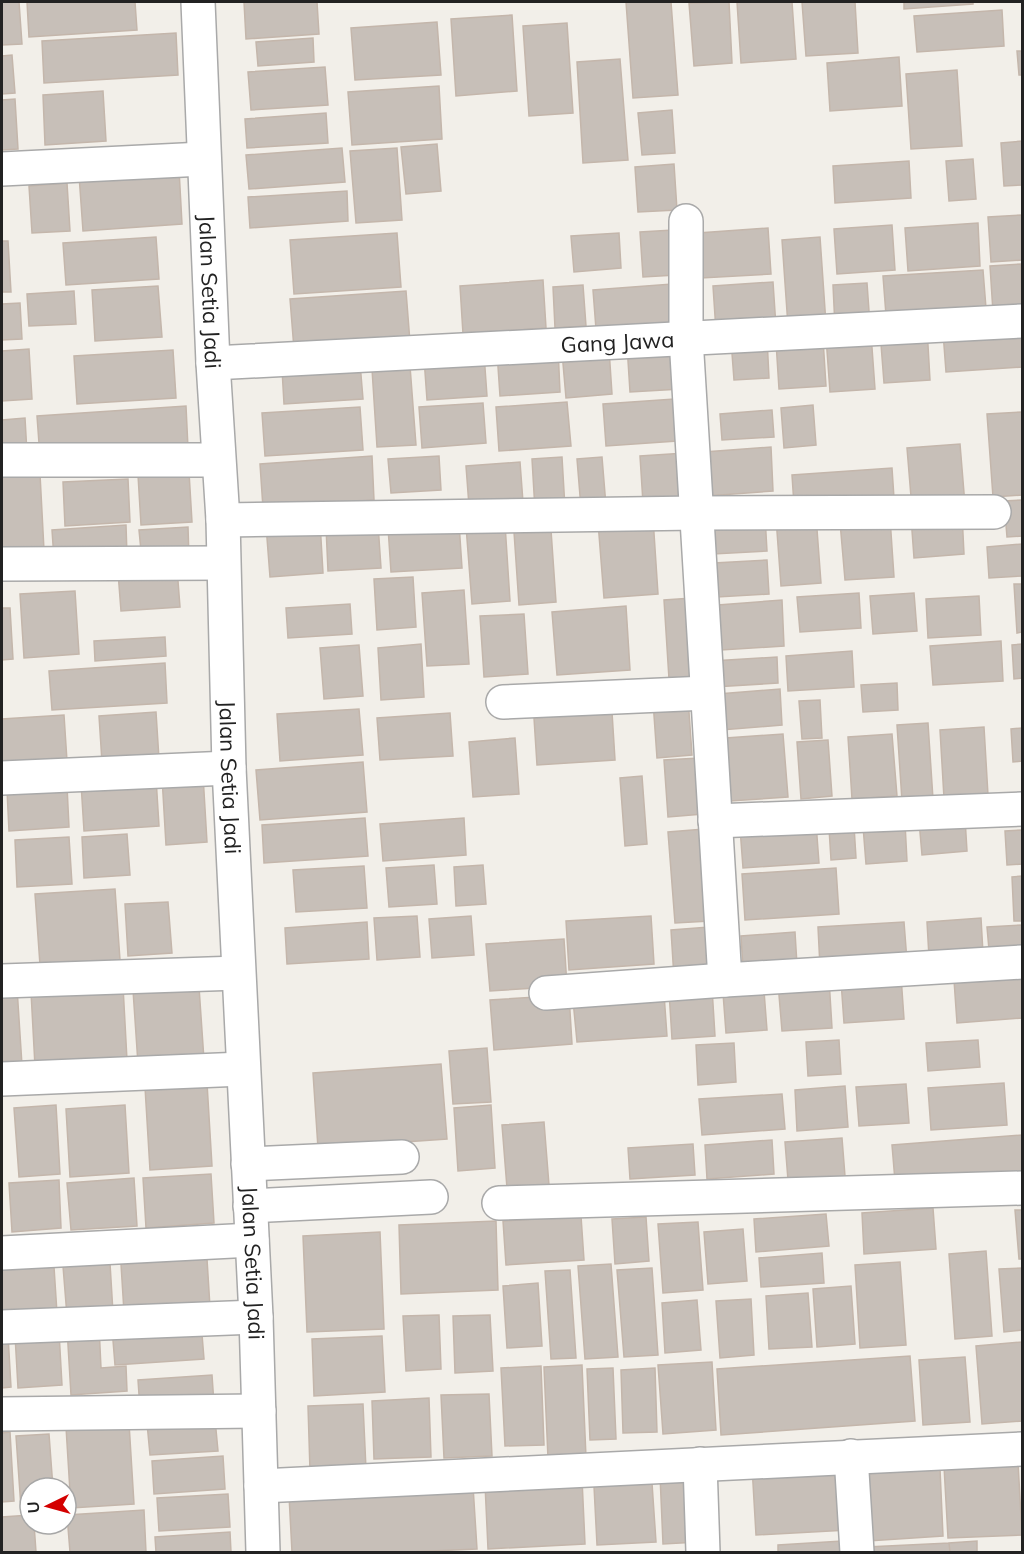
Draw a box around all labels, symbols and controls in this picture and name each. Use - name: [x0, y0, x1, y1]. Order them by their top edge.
- street label: Jalan Setia Jadi: [193, 214, 227, 370]
- street label: Gang Jawa: [560, 325, 675, 359]
- street label: Jalan Setia Jadi: [213, 700, 247, 855]
- street label: Jalan Setia Jadi: [236, 1185, 271, 1340]
- north arrow: [18, 1476, 78, 1536]
- text: U: [23, 1501, 44, 1514]

